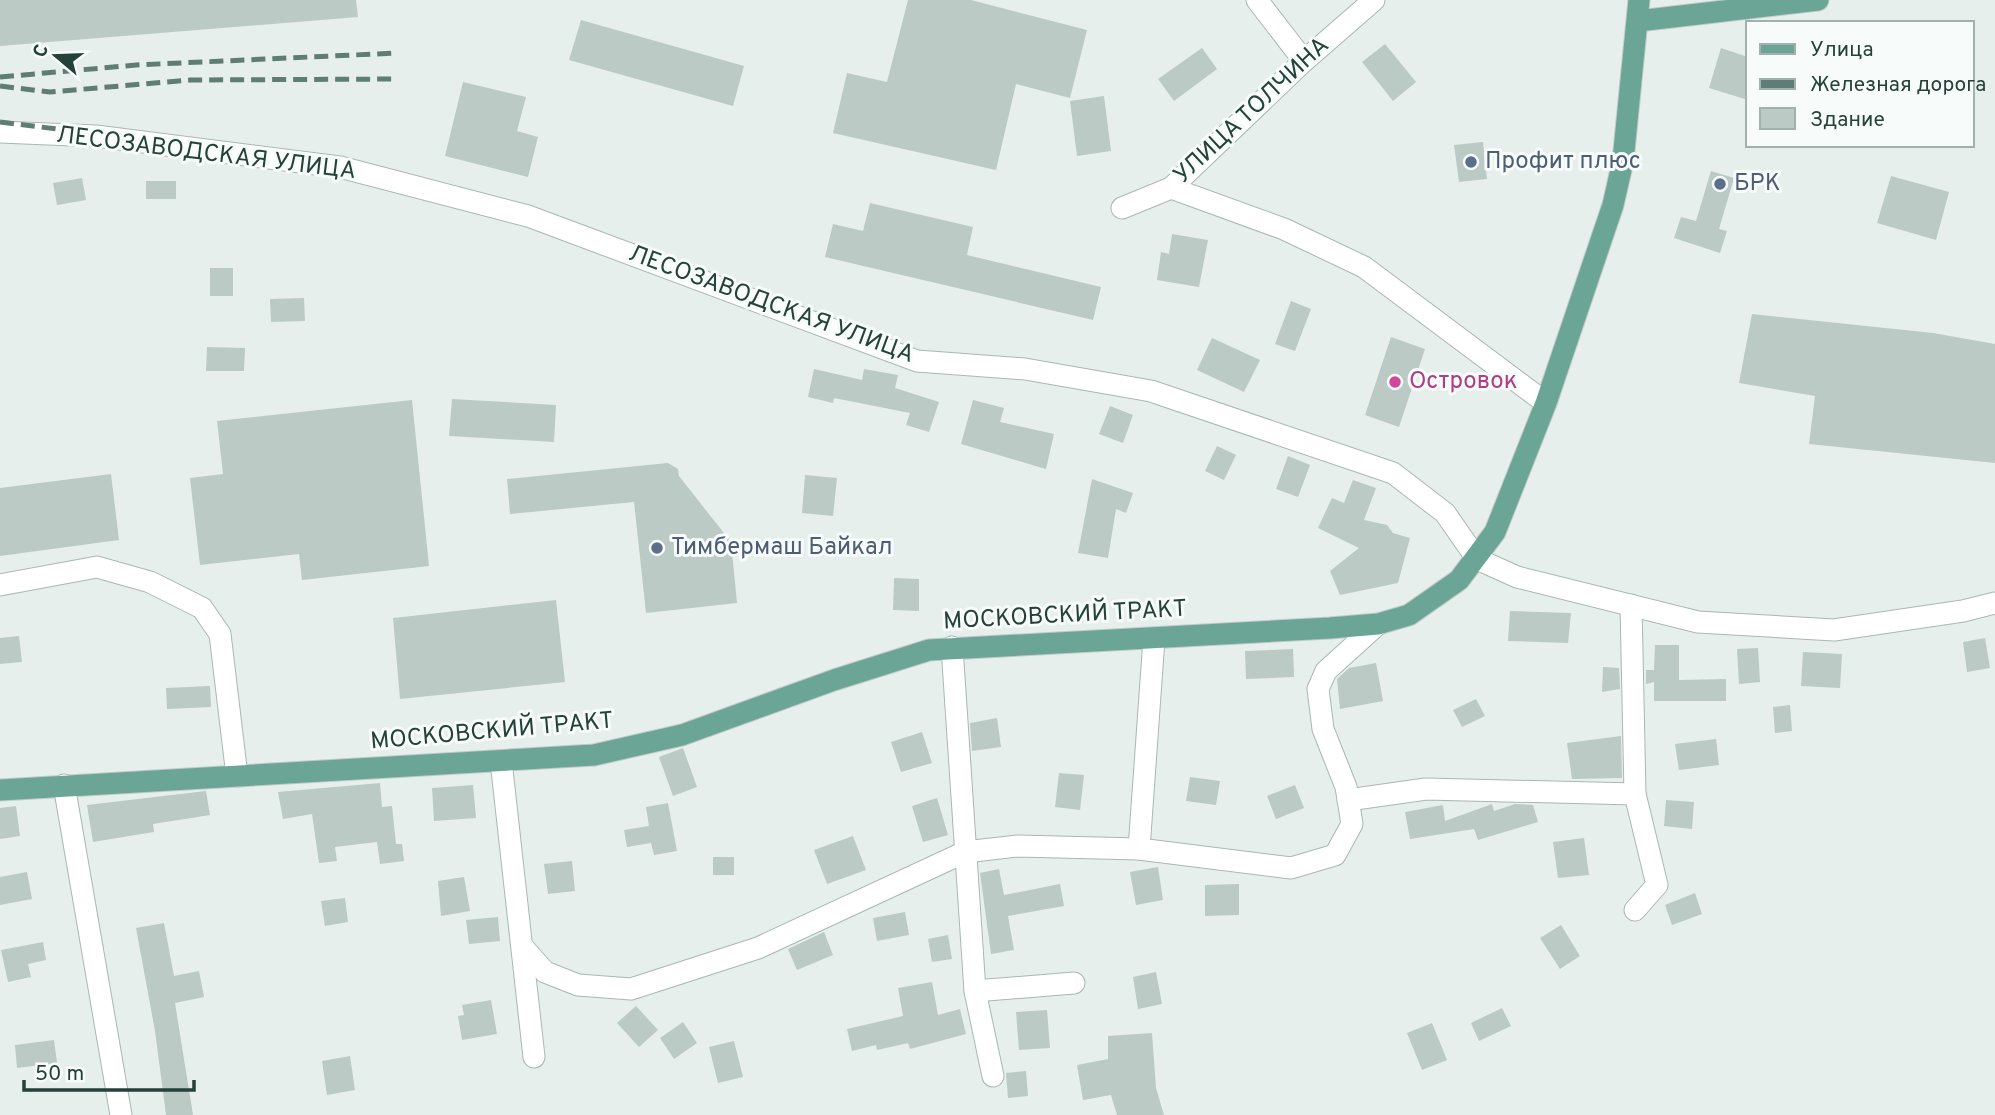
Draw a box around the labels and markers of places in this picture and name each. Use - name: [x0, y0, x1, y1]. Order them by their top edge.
- place label: Профит плюс: [1485, 147, 1641, 177]
- marker: Профит плюс: [1463, 154, 1479, 170]
- place label: БРК: [1734, 169, 1781, 199]
- marker: БРК: [1712, 176, 1728, 192]
- place label: Островок: [1409, 367, 1518, 397]
- marker: Островок: [1387, 374, 1403, 390]
- place label: Тимбермаш Байкал: [671, 533, 893, 563]
- marker: Тимбермаш Байкал: [649, 540, 665, 556]

